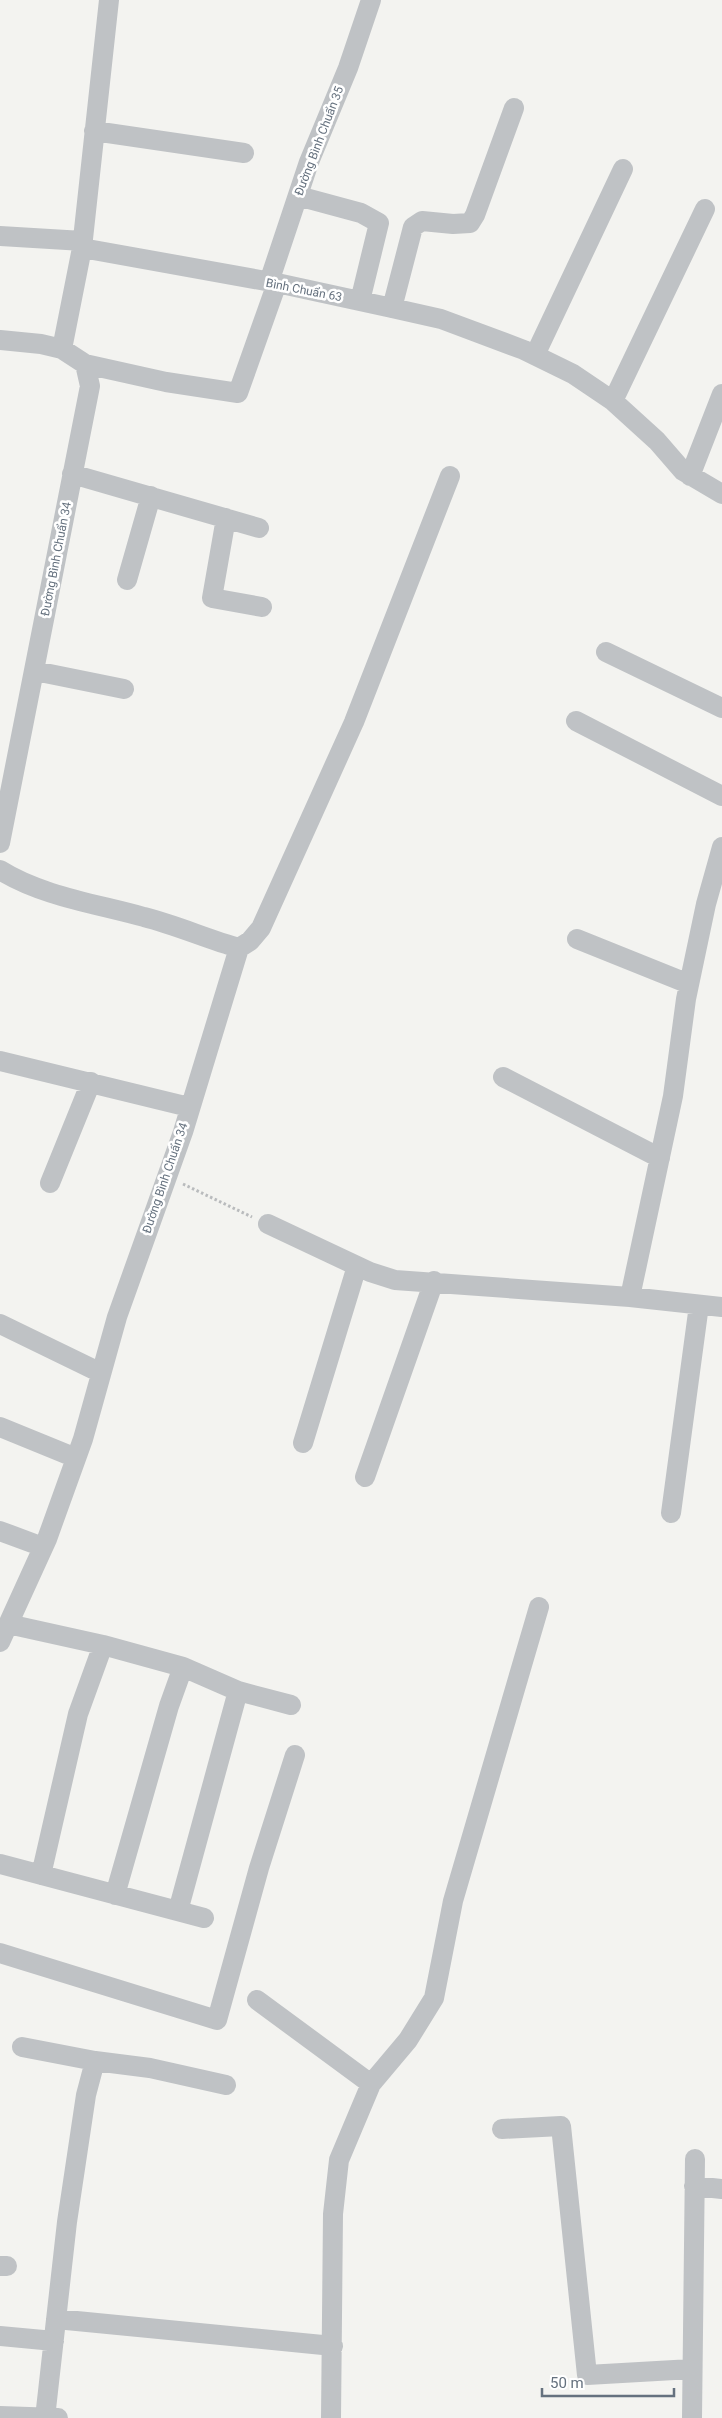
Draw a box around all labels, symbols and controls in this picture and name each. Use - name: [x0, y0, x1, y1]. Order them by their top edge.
- street label: Đường Bình Chuẩn 35: [292, 84, 346, 198]
- street label: Bình Chuẩn 63: [265, 276, 343, 304]
- street label: Đường Bình Chuẩn 34: [38, 500, 74, 617]
- street label: Đường Bình Chuẩn 34: [139, 1121, 191, 1235]
- scale bar: [542, 2366, 674, 2398]
- text: 50 m: [550, 2374, 584, 2392]

